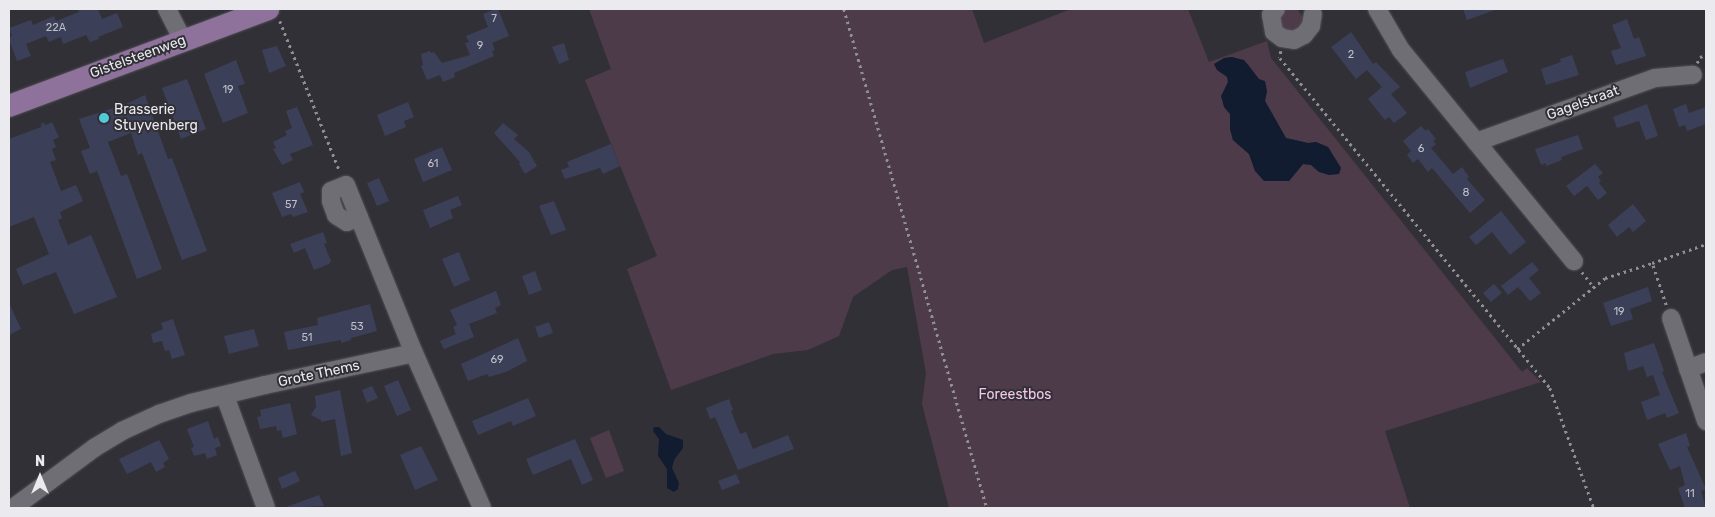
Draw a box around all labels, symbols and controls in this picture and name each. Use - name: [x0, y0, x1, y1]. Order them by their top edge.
- house number: 7: [491, 12, 497, 26]
- house number: 22A: [46, 21, 66, 35]
- street label: Gistelsteenweg: [88, 32, 188, 82]
- house number: 9: [477, 39, 483, 53]
- house number: 2: [1348, 48, 1354, 62]
- street label: Gagelstraat: [1545, 82, 1621, 124]
- house number: 19: [222, 83, 234, 97]
- place label: Brasserie Stuyvenberg: [114, 102, 198, 134]
- marker: Brasserie Stuyvenberg: [98, 112, 110, 124]
- house number: 6: [1418, 142, 1424, 156]
- house number: 61: [427, 157, 439, 171]
- house number: 8: [1463, 186, 1469, 200]
- house number: 57: [285, 198, 297, 212]
- house number: 19: [1613, 305, 1625, 319]
- house number: 53: [350, 320, 364, 334]
- house number: 51: [301, 331, 313, 345]
- house number: 69: [490, 353, 504, 367]
- street label: Grote Thems: [277, 357, 361, 391]
- park label: Foreestbos: [978, 387, 1052, 403]
- north arrow: [15, 452, 65, 502]
- text: N: [35, 453, 45, 470]
- house number: 11: [1685, 487, 1695, 501]

